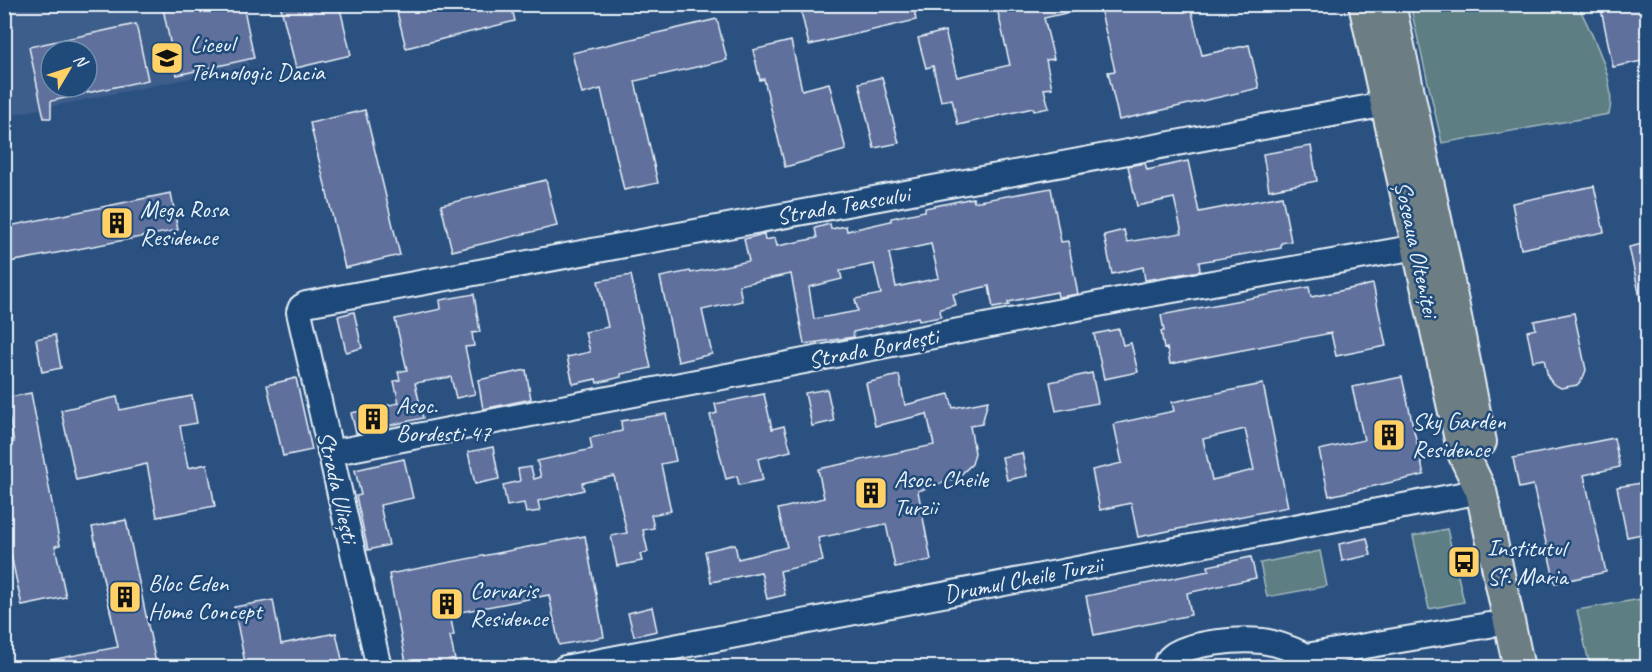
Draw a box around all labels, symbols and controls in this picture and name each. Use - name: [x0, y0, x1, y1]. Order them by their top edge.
- place label: Liceul Tehnologic Dacia: [190, 29, 326, 87]
- north arrow: [39, 39, 99, 99]
- school or university icon: Liceul Tehnologic Dacia: [149, 40, 185, 76]
- text: N: [69, 50, 93, 73]
- street label: Strada Teascului: [774, 178, 914, 231]
- street label: Șoseaua Olteniței: [1388, 178, 1447, 322]
- place label: Mega Rosa Residence: [140, 194, 230, 252]
- building icon: Mega Rosa Residence: [99, 205, 135, 241]
- street label: Strada Bordești: [806, 320, 943, 375]
- place label: Asoc. Bordesti 47: [396, 390, 492, 448]
- building icon: Asoc. Bordesti 47: [355, 401, 391, 437]
- place label: Sky Garden Residence: [1412, 406, 1506, 464]
- building icon: Sky Garden Residence: [1371, 417, 1407, 453]
- street label: Strada Uliești: [311, 428, 366, 548]
- place label: Asoc. Cheile Turzii: [894, 464, 990, 522]
- building icon: Asoc. Cheile Turzii: [853, 475, 889, 511]
- place label: Institutul Sf. Maria: [1487, 533, 1570, 591]
- bus stop icon: Institutul Sf. Maria: [1446, 544, 1482, 580]
- street label: Drumul Cheile Turzii: [941, 548, 1107, 609]
- place label: Bloc Eden Home Concept: [148, 568, 264, 626]
- place label: Corvaris Residence: [470, 575, 550, 633]
- building icon: Bloc Eden Home Concept: [107, 579, 143, 615]
- building icon: Corvaris Residence: [429, 586, 465, 622]

